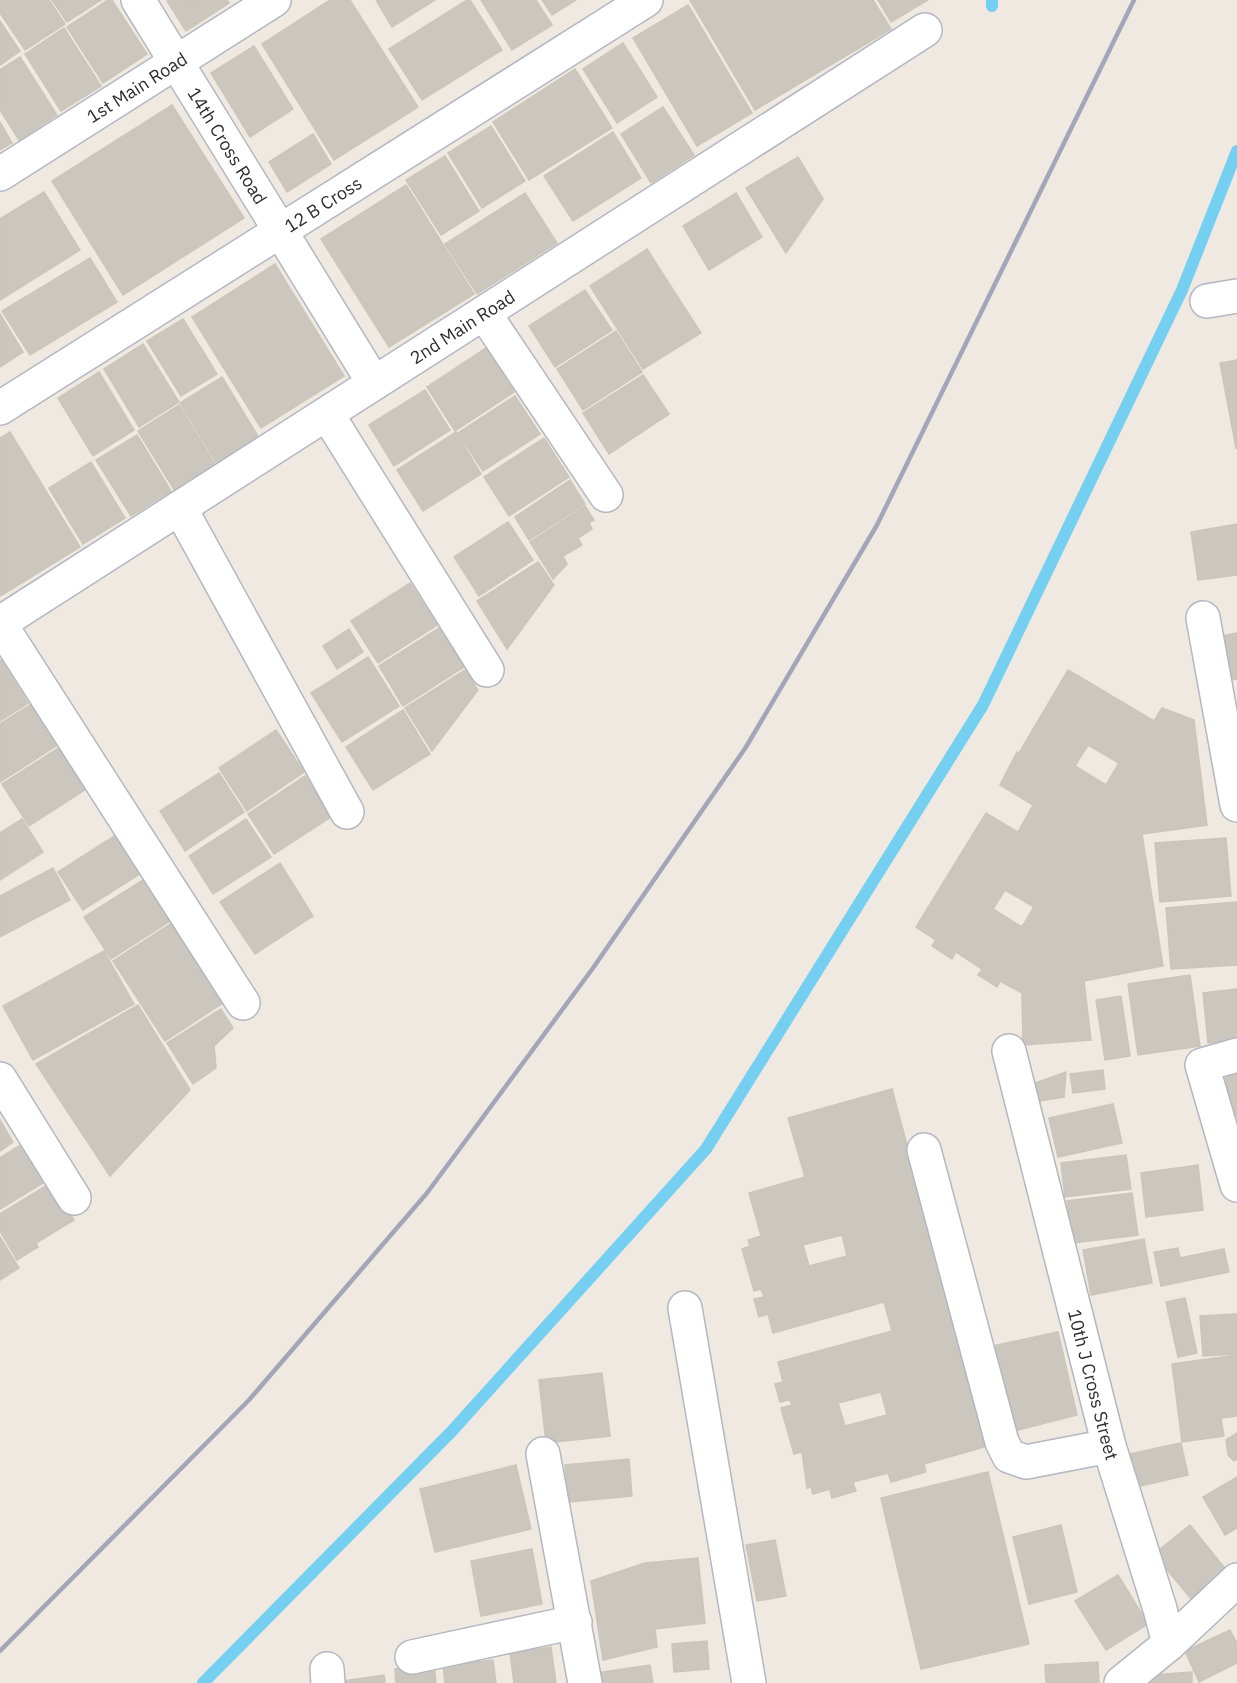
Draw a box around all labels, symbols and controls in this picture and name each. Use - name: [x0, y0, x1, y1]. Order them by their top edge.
- street label: 1st Main Road: [82, 47, 191, 128]
- street label: 14th Cross Road: [183, 83, 272, 208]
- street label: 12 B Cross: [280, 171, 366, 237]
- street label: 2nd Main Road: [405, 285, 519, 369]
- street label: 10th J Cross Street: [1063, 1307, 1124, 1463]

